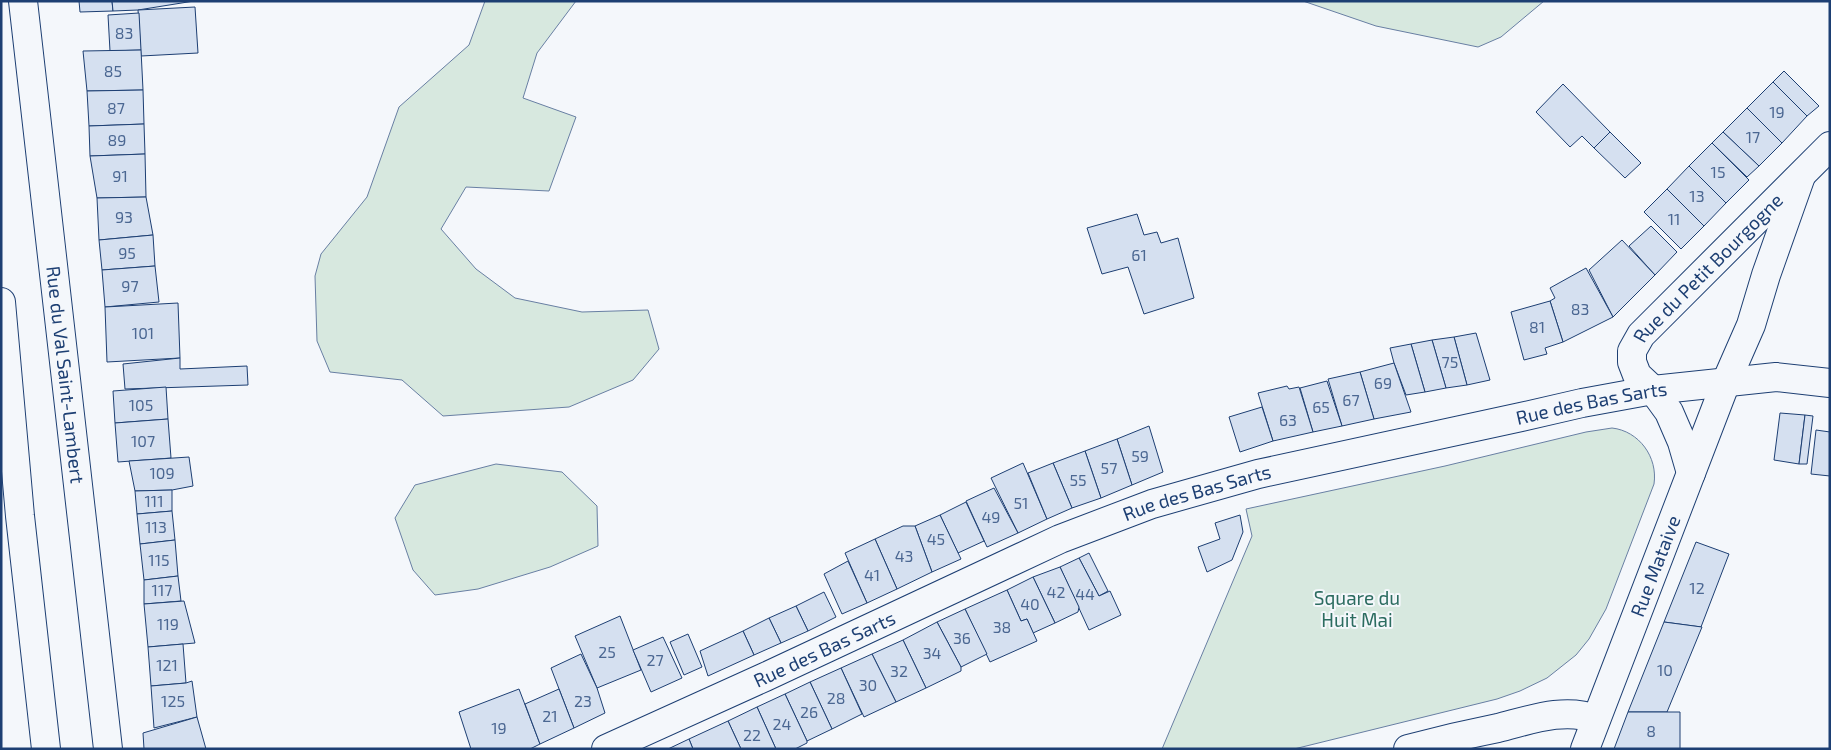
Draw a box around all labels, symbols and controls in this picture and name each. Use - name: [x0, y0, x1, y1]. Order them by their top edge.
- house number: 83: [115, 23, 133, 42]
- house number: 85: [104, 61, 122, 80]
- house number: 87: [107, 98, 125, 117]
- house number: 19: [1769, 102, 1785, 121]
- house number: 17: [1746, 127, 1760, 146]
- house number: 89: [108, 130, 126, 149]
- house number: 15: [1711, 162, 1725, 181]
- house number: 91: [112, 166, 128, 185]
- house number: 13: [1689, 186, 1705, 205]
- street label: Rue du Petit Bourgogne: [1627, 188, 1787, 346]
- house number: 93: [115, 207, 133, 226]
- house number: 11: [1668, 209, 1680, 228]
- house number: 95: [118, 243, 136, 262]
- house number: 61: [1131, 245, 1147, 264]
- street label: Rue du Val Saint-Lambert: [42, 265, 90, 485]
- house number: 97: [121, 276, 139, 295]
- house number: 83: [1571, 299, 1589, 318]
- house number: 81: [1529, 317, 1545, 336]
- house number: 101: [132, 323, 154, 342]
- house number: 75: [1442, 352, 1458, 371]
- house number: 69: [1374, 373, 1392, 392]
- street label: Rue des Bas Sarts: [1514, 377, 1668, 429]
- house number: 67: [1342, 390, 1360, 409]
- house number: 105: [129, 395, 153, 414]
- house number: 65: [1312, 397, 1330, 416]
- house number: 63: [1279, 410, 1297, 429]
- house number: 107: [131, 431, 155, 450]
- house number: 59: [1131, 446, 1149, 465]
- house number: 57: [1101, 458, 1117, 477]
- street label: Rue des Bas Sarts: [1119, 460, 1273, 525]
- house number: 109: [149, 463, 175, 482]
- house number: 55: [1069, 470, 1087, 489]
- house number: 111: [144, 491, 164, 510]
- house number: 51: [1014, 493, 1028, 512]
- house number: 49: [982, 507, 1001, 526]
- street label: Rue Mataive: [1625, 512, 1685, 620]
- house number: 113: [145, 517, 167, 536]
- house number: 45: [927, 529, 945, 548]
- house number: 43: [895, 546, 913, 565]
- house number: 115: [148, 550, 170, 569]
- house number: 41: [864, 565, 880, 584]
- house number: 12: [1689, 578, 1705, 597]
- house number: 117: [152, 580, 172, 599]
- house number: 42: [1047, 582, 1065, 601]
- house number: 44: [1075, 584, 1095, 603]
- park label: Square du Huit Mai: [1314, 586, 1400, 631]
- house number: 40: [1020, 594, 1040, 613]
- street label: Rue des Bas Sarts: [750, 606, 899, 692]
- house number: 119: [157, 614, 179, 633]
- house number: 38: [993, 617, 1011, 636]
- house number: 36: [953, 628, 971, 647]
- house number: 25: [598, 642, 616, 661]
- house number: 34: [923, 643, 942, 662]
- house number: 27: [646, 650, 664, 669]
- house number: 121: [156, 655, 178, 674]
- house number: 10: [1657, 660, 1673, 679]
- house number: 32: [890, 661, 908, 680]
- house number: 30: [859, 675, 877, 694]
- house number: 28: [827, 688, 845, 707]
- house number: 125: [161, 691, 185, 710]
- house number: 23: [574, 691, 592, 710]
- house number: 26: [800, 702, 818, 721]
- house number: 21: [542, 706, 558, 725]
- house number: 24: [773, 714, 792, 733]
- house number: 19: [491, 718, 507, 737]
- house number: 8: [1646, 721, 1656, 740]
- house number: 22: [743, 725, 761, 744]

